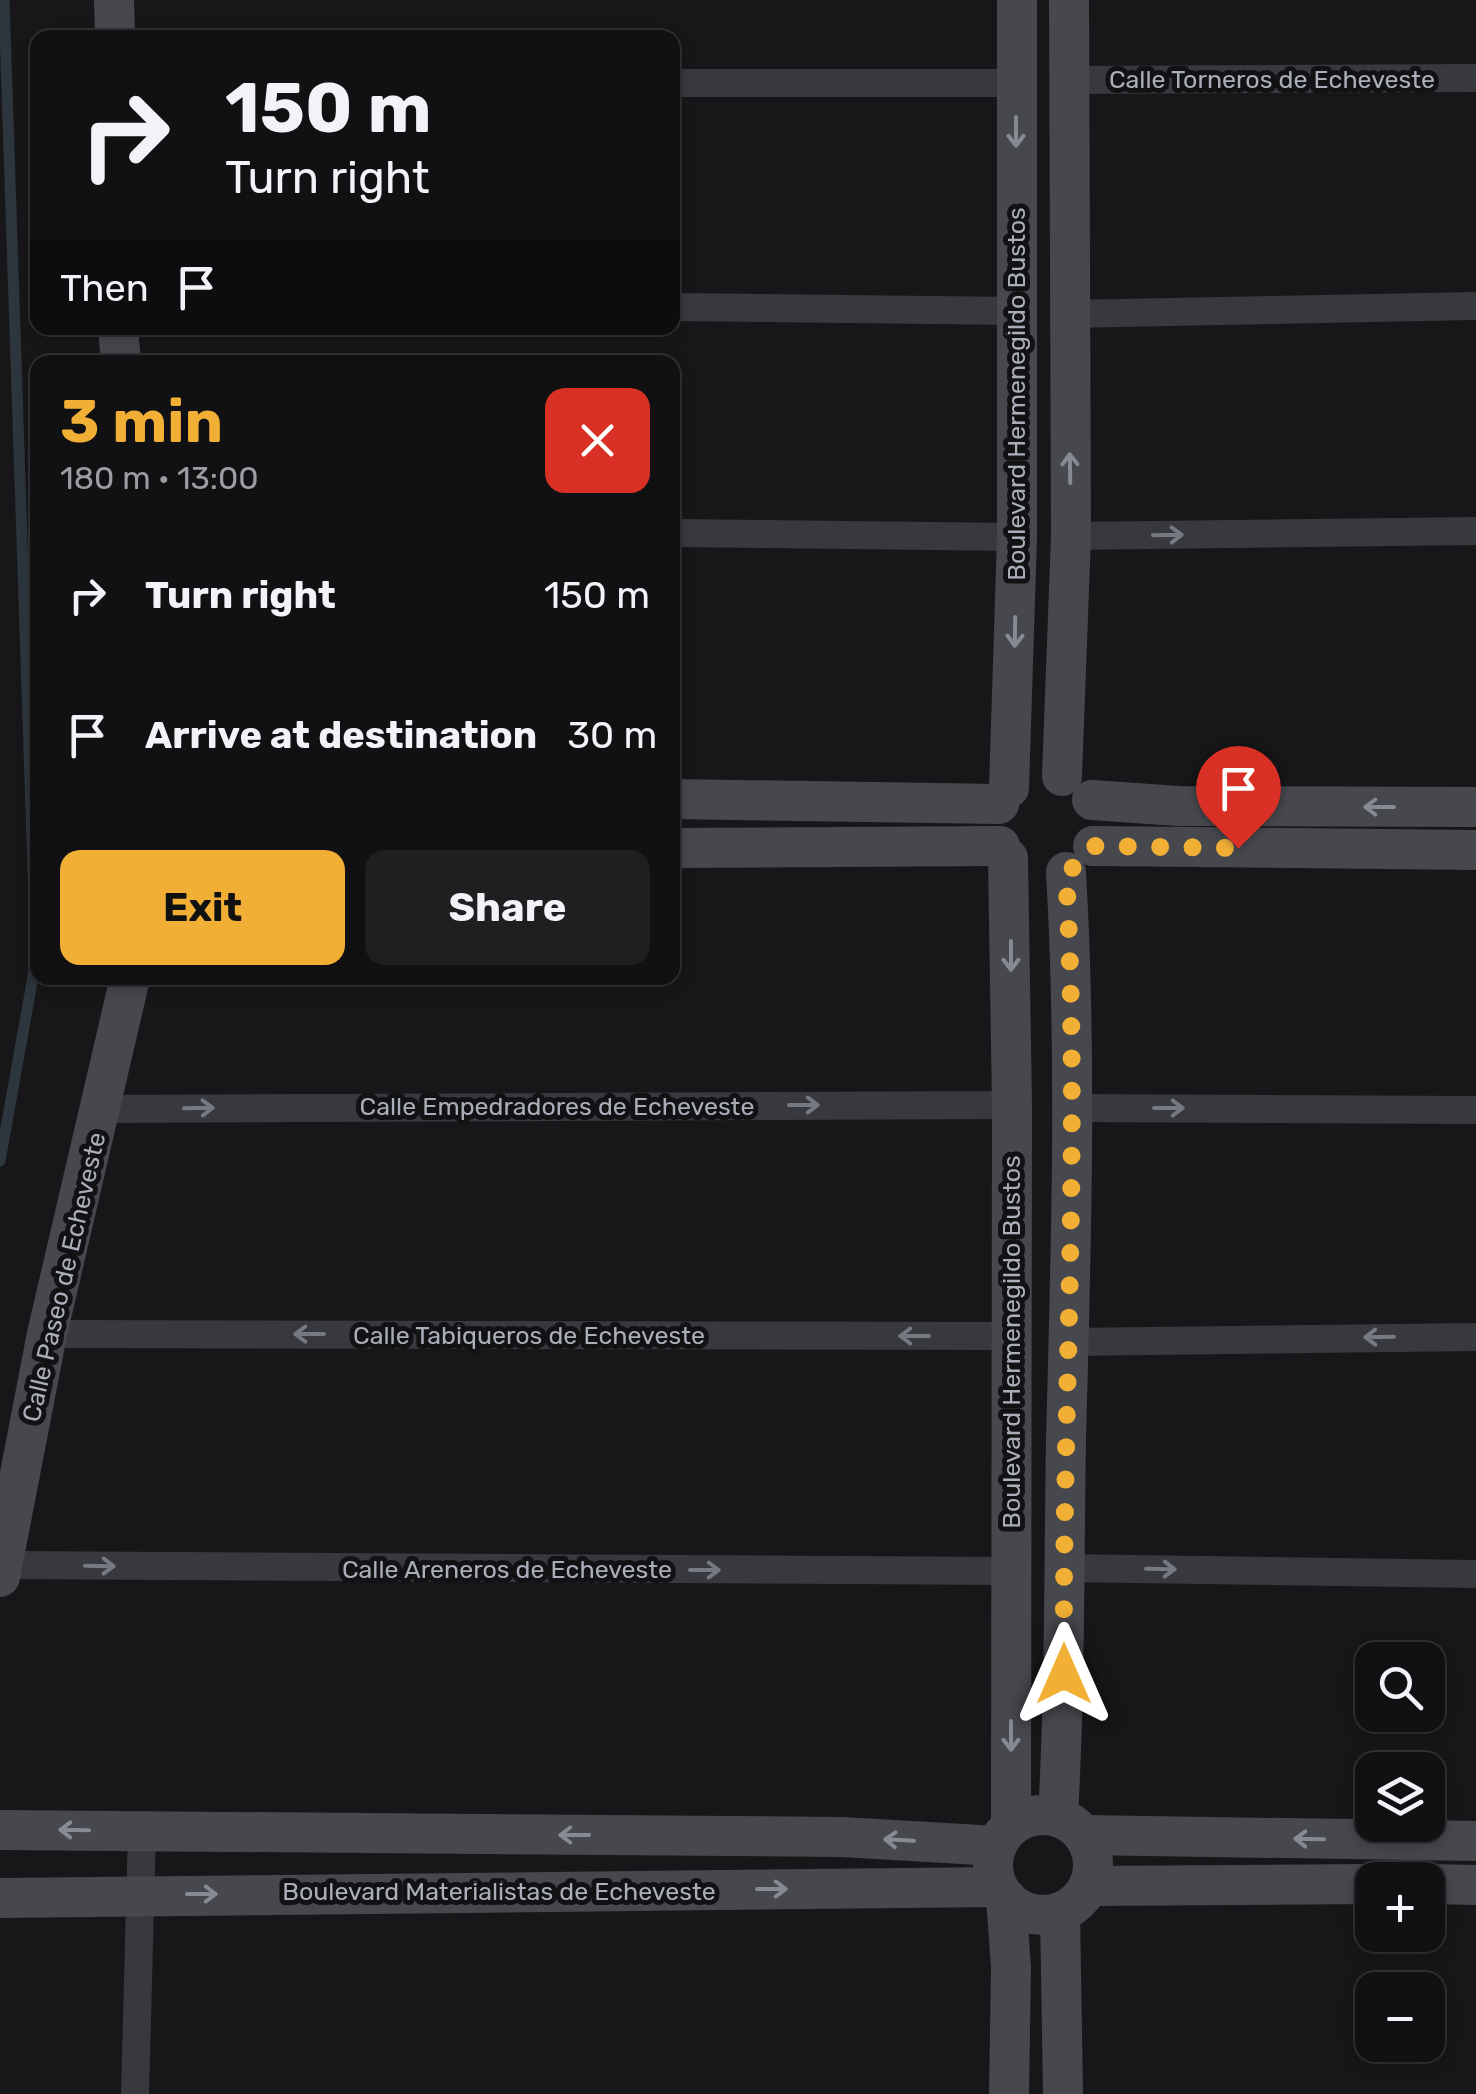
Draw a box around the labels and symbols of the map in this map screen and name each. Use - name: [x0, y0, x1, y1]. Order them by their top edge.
- street label: Calle Torneros de Echeveste: [1109, 65, 1435, 94]
- one-way arrow: [1006, 116, 1026, 148]
- street label: Boulevard Hermenegildo Bustos: [1002, 207, 1031, 581]
- one-way arrow: [1060, 453, 1080, 486]
- one-way arrow: [1152, 525, 1184, 544]
- one-way arrow: [1005, 616, 1024, 648]
- pin: [1196, 746, 1281, 849]
- one-way arrow: [1363, 798, 1396, 816]
- one-way arrow: [1002, 938, 1020, 971]
- street label: Calle Empedradores de Echeveste: [360, 1092, 754, 1121]
- one-way arrow: [786, 1096, 819, 1114]
- one-way arrow: [182, 1098, 214, 1117]
- one-way arrow: [1153, 1099, 1185, 1118]
- street label: Calle Paseo de Echeveste: [17, 1130, 111, 1424]
- street label: Boulevard Hermenegildo Bustos: [997, 1155, 1026, 1529]
- street label: Calle Tabiqueros de Echeveste: [353, 1321, 705, 1350]
- one-way arrow: [294, 1324, 326, 1344]
- one-way arrow: [899, 1326, 932, 1346]
- one-way arrow: [1363, 1328, 1395, 1347]
- street label: Calle Areneros de Echeveste: [342, 1555, 672, 1584]
- one-way arrow: [84, 1556, 116, 1576]
- one-way arrow: [688, 1560, 721, 1580]
- one-way arrow: [1144, 1560, 1177, 1578]
- position arrow: [1012, 1622, 1116, 1726]
- one-way arrow: [1002, 1718, 1020, 1751]
- one-way arrow: [59, 1821, 91, 1840]
- one-way arrow: [559, 1826, 592, 1844]
- one-way arrow: [884, 1830, 916, 1849]
- one-way arrow: [1293, 1830, 1326, 1848]
- street label: Boulevard Materialistas de Echeveste: [282, 1877, 716, 1906]
- one-way arrow: [756, 1880, 788, 1898]
- one-way arrow: [186, 1884, 218, 1903]

